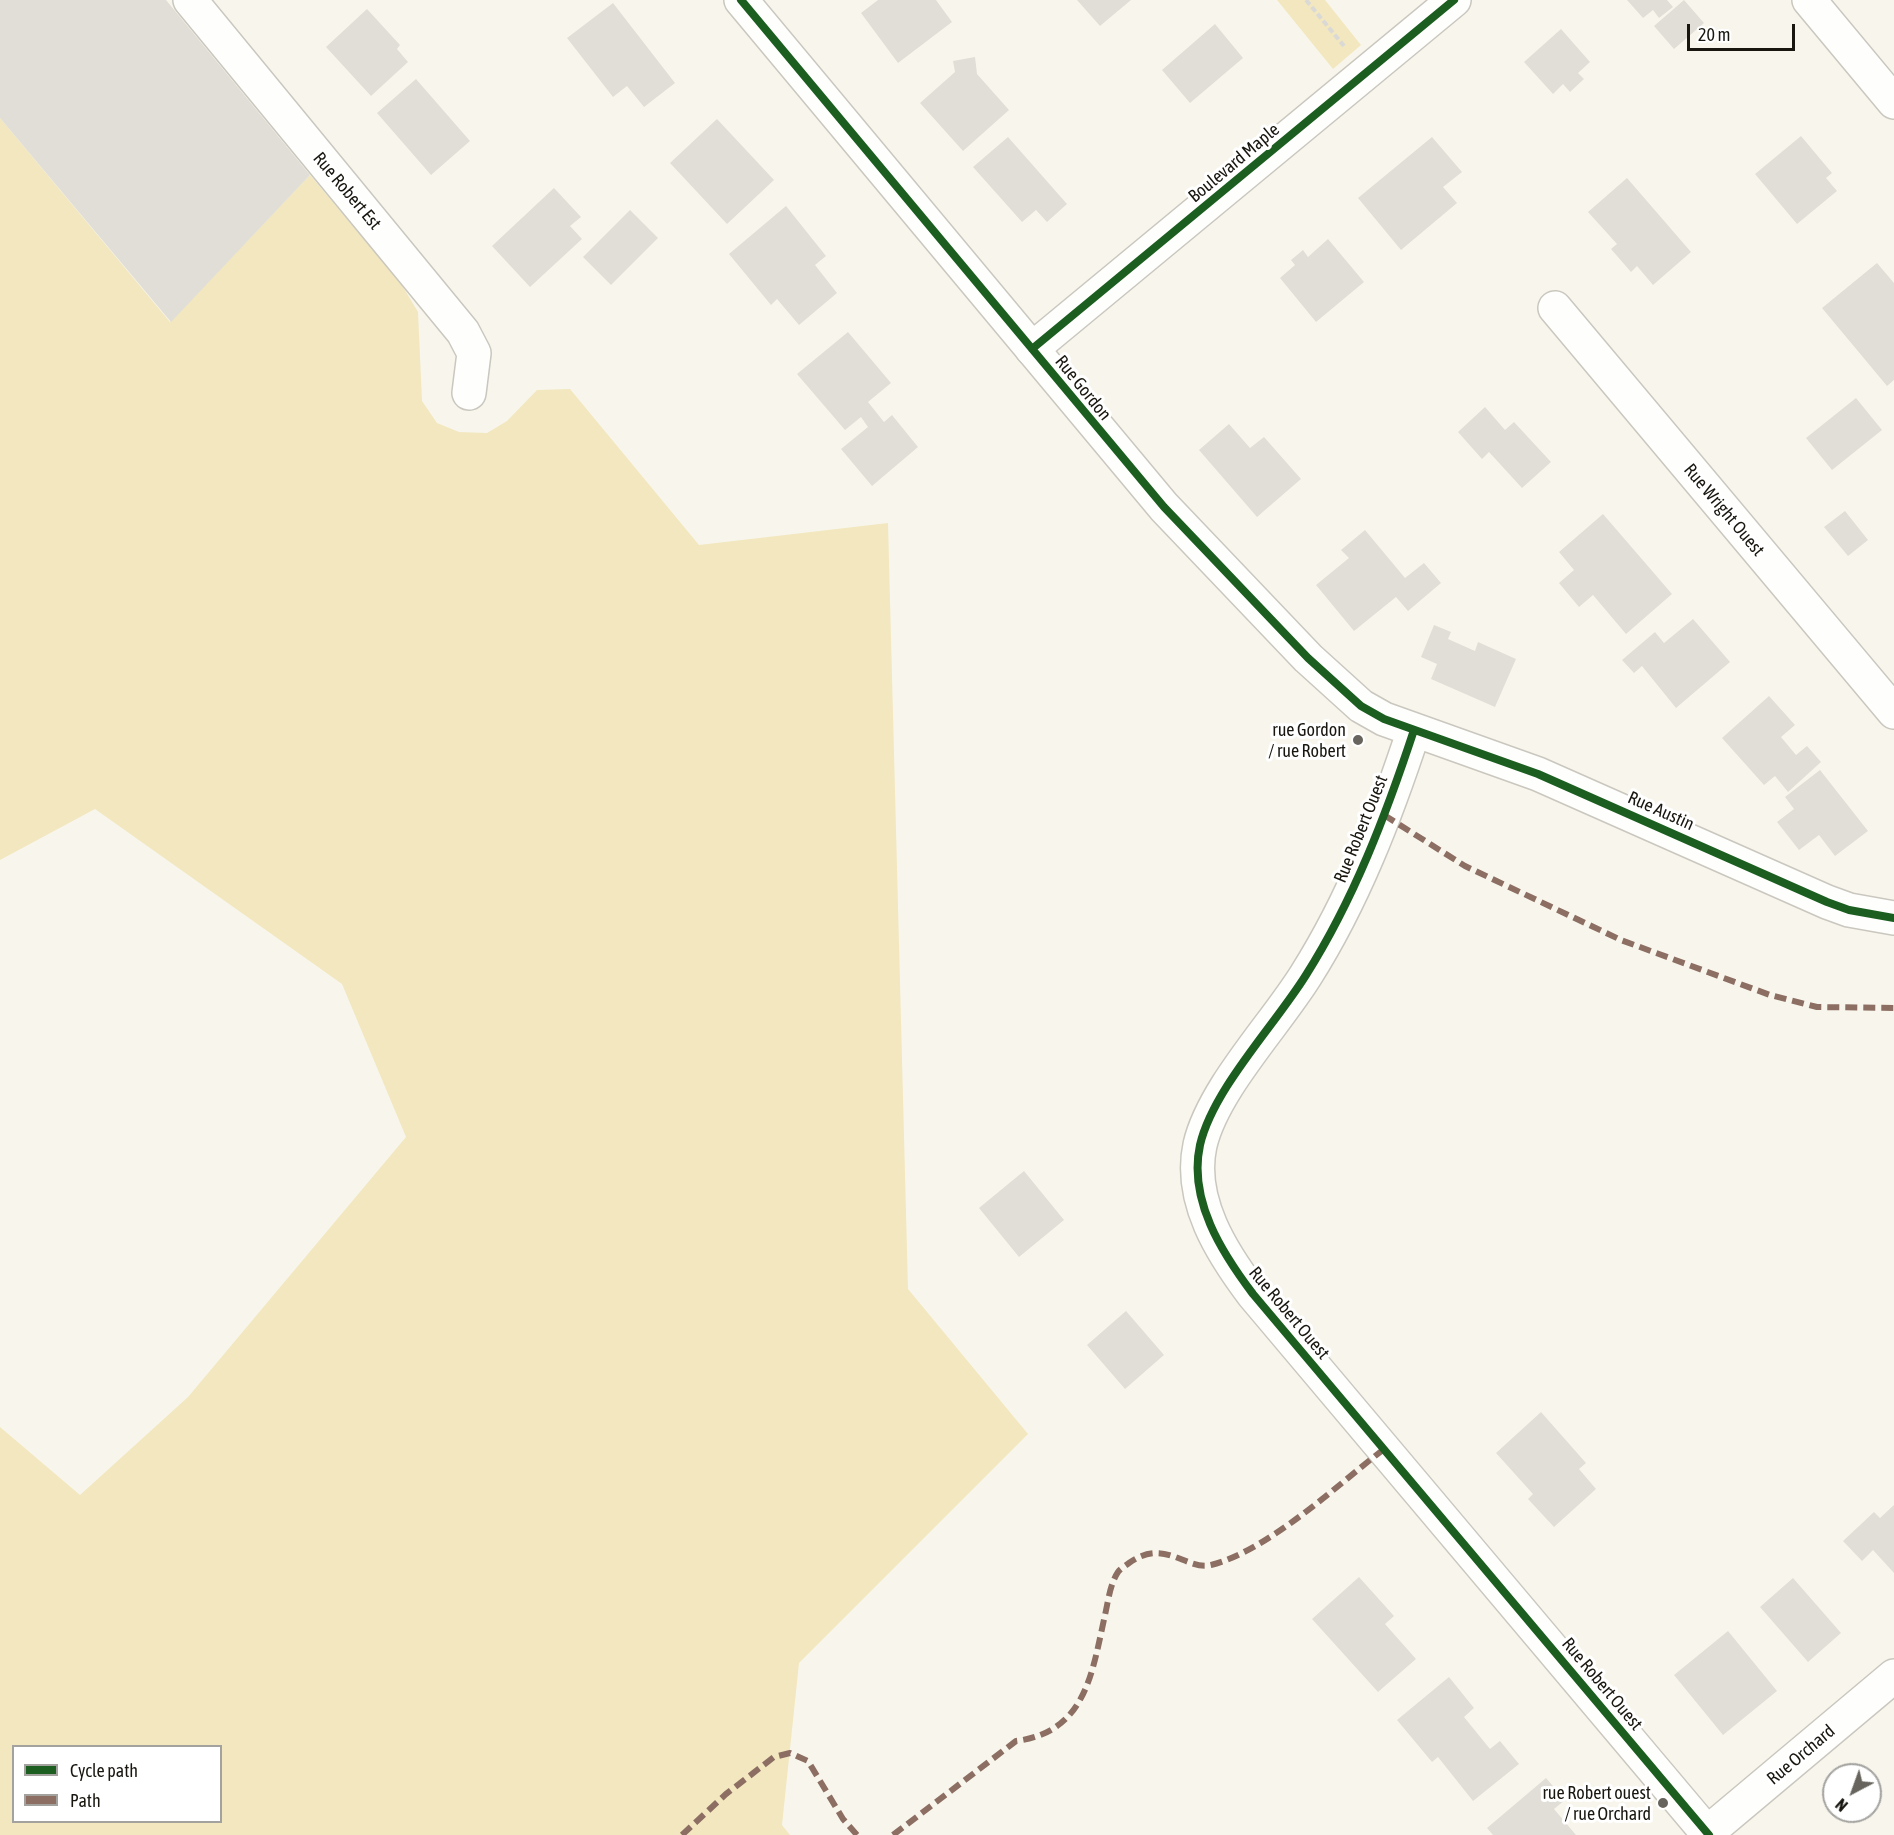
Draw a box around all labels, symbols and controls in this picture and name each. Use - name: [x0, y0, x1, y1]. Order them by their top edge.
- scale bar: [1690, 12, 1798, 50]
- text: 20 m: [1698, 24, 1730, 45]
- street label: Boulevard Maple: [1184, 119, 1284, 207]
- street label: Rue Robert Est: [308, 148, 386, 234]
- street label: Rue Gordon: [1050, 351, 1116, 425]
- street label: Rue Wright Ouest: [1679, 459, 1769, 561]
- place label: rue Gordon / rue Robert: [1268, 719, 1346, 762]
- marker: rue Gordon / rue Robert: [1351, 733, 1365, 747]
- street label: Rue Robert Ouest: [1330, 772, 1392, 886]
- street label: Rue Austin: [1625, 787, 1697, 835]
- street label: Rue Robert Ouest: [1244, 1262, 1334, 1364]
- street label: Rue Robert Ouest: [1557, 1633, 1647, 1735]
- street label: Rue Orchard: [1763, 1720, 1839, 1790]
- legend: [12, 1745, 222, 1823]
- text: Cycle path: [70, 1760, 138, 1781]
- north arrow: [1822, 1763, 1882, 1823]
- place label: rue Robert ouest / rue Orchard: [1543, 1782, 1651, 1824]
- text: Path: [70, 1790, 101, 1811]
- text: N: [1832, 1795, 1851, 1815]
- marker: rue Robert ouest / rue Orchard: [1656, 1796, 1670, 1810]

